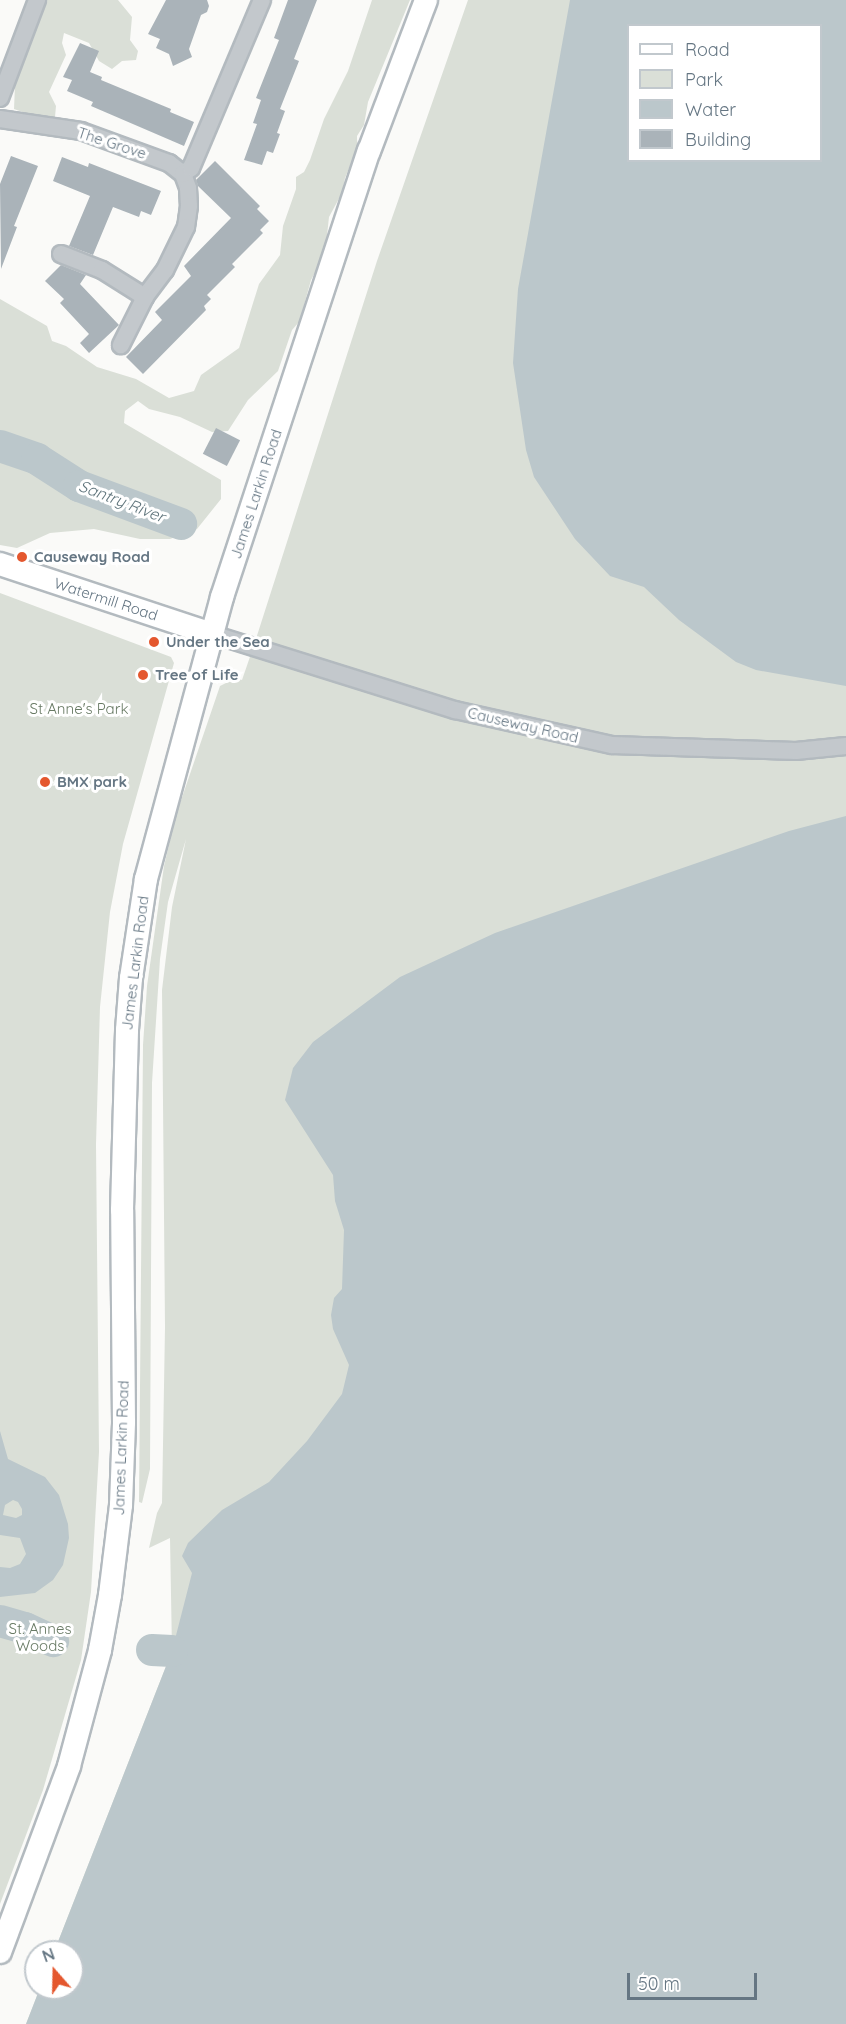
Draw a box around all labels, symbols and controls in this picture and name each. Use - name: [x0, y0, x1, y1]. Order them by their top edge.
- legend: [627, 24, 822, 162]
- text: Road: [685, 38, 730, 61]
- text: Park: [685, 68, 723, 91]
- text: Water: [685, 98, 736, 121]
- street label: The Grove: [75, 123, 149, 163]
- text: Building: [685, 128, 751, 151]
- street label: James Larkin Road: [227, 427, 285, 561]
- water label: Santry River: [76, 476, 168, 526]
- place label: Causeway Road: [34, 548, 150, 566]
- marker: Causeway Road: [15, 550, 29, 564]
- street label: Watermill Road: [52, 574, 160, 624]
- place label: Under the Sea: [166, 633, 270, 651]
- marker: Under the Sea: [147, 635, 161, 649]
- place label: Tree of Life: [155, 666, 239, 684]
- marker: Tree of Life: [136, 668, 150, 682]
- park label: St Anne's Park: [30, 700, 128, 718]
- street label: Causeway Road: [466, 704, 580, 746]
- place label: BMX park: [57, 773, 127, 791]
- marker: BMX park: [38, 775, 52, 789]
- street label: James Larkin Road: [118, 895, 152, 1031]
- street label: James Larkin Road: [110, 1380, 132, 1516]
- park label: St. Annes Woods: [9, 1619, 71, 1654]
- north arrow: [24, 1940, 84, 2000]
- text: N: [40, 1944, 57, 1966]
- scale bar: [630, 1961, 760, 1999]
- text: 50 m: [638, 1972, 680, 1995]

